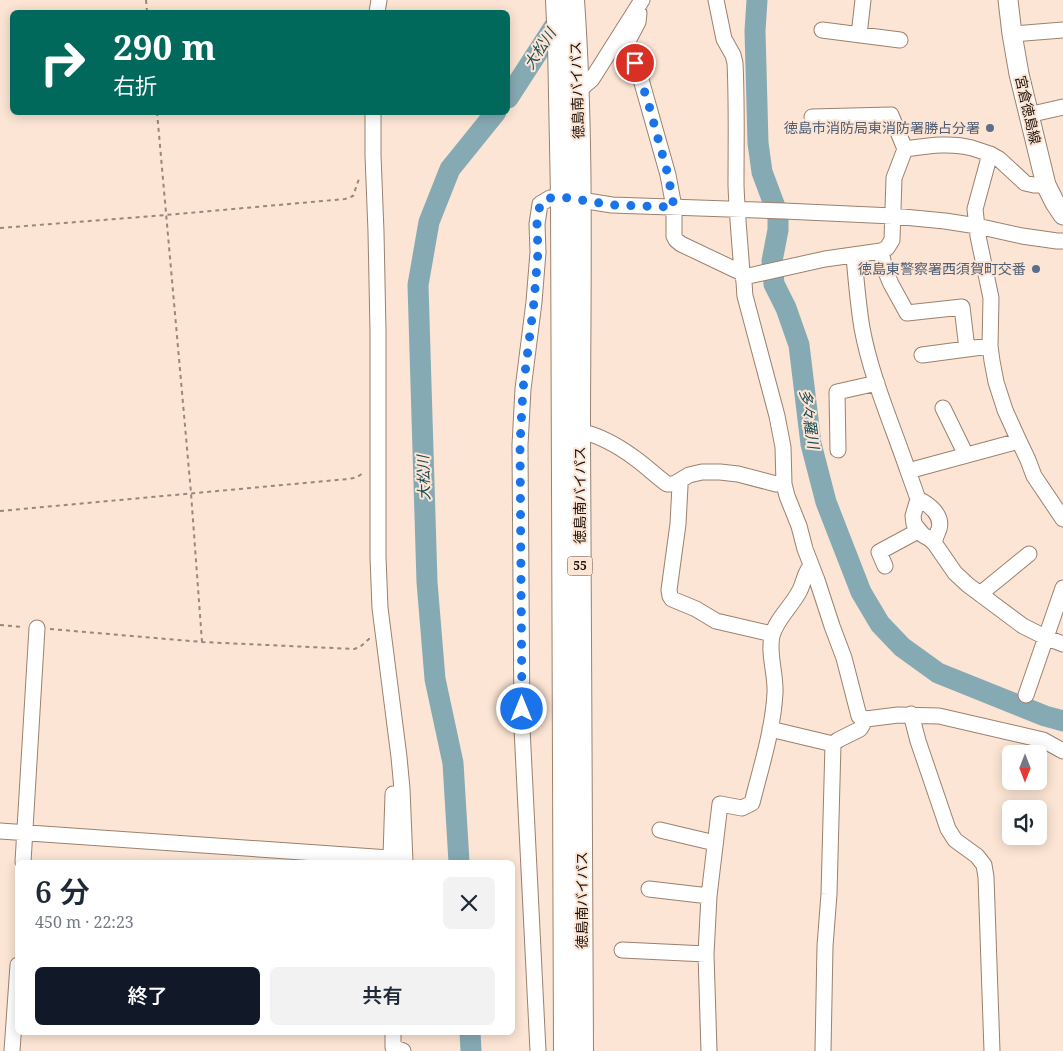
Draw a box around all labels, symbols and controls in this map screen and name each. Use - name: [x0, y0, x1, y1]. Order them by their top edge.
- water label: 大松川: [519, 22, 561, 73]
- text: 290 m: [113, 23, 216, 70]
- icon: right: [30, 30, 95, 95]
- street label: 徳島南バイパス: [565, 41, 588, 139]
- pin: [614, 42, 656, 84]
- icon: arrive: [621, 49, 649, 77]
- text: 右折: [113, 70, 157, 100]
- street label: 宮倉徳島線: [1011, 74, 1046, 146]
- place label: 徳島市消防局東消防署勝占分署: [784, 118, 980, 137]
- marker: 徳島市消防局東消防署勝占分署: [984, 122, 996, 134]
- place label: 徳島東警察署西須賀町交番: [858, 259, 1026, 278]
- marker: 徳島東警察署西須賀町交番: [1030, 263, 1042, 275]
- water label: 多々羅川: [796, 388, 824, 452]
- street label: 徳島南バイパス: [570, 446, 589, 544]
- water label: 大松川: [412, 453, 434, 501]
- road number: 55: [568, 556, 592, 576]
- position arrow: [495, 682, 547, 734]
- north arrow: [1002, 745, 1048, 790]
- map controls: [1002, 745, 1047, 845]
- button: sound: [1002, 800, 1047, 845]
- street label: 徳島南バイパス: [572, 851, 591, 949]
- text: 6 分: [35, 871, 90, 912]
- button: close: [443, 877, 495, 929]
- text: 450 m · 22:23: [35, 911, 134, 933]
- button: 終了: [35, 967, 260, 1025]
- button: 共有: [270, 967, 495, 1025]

